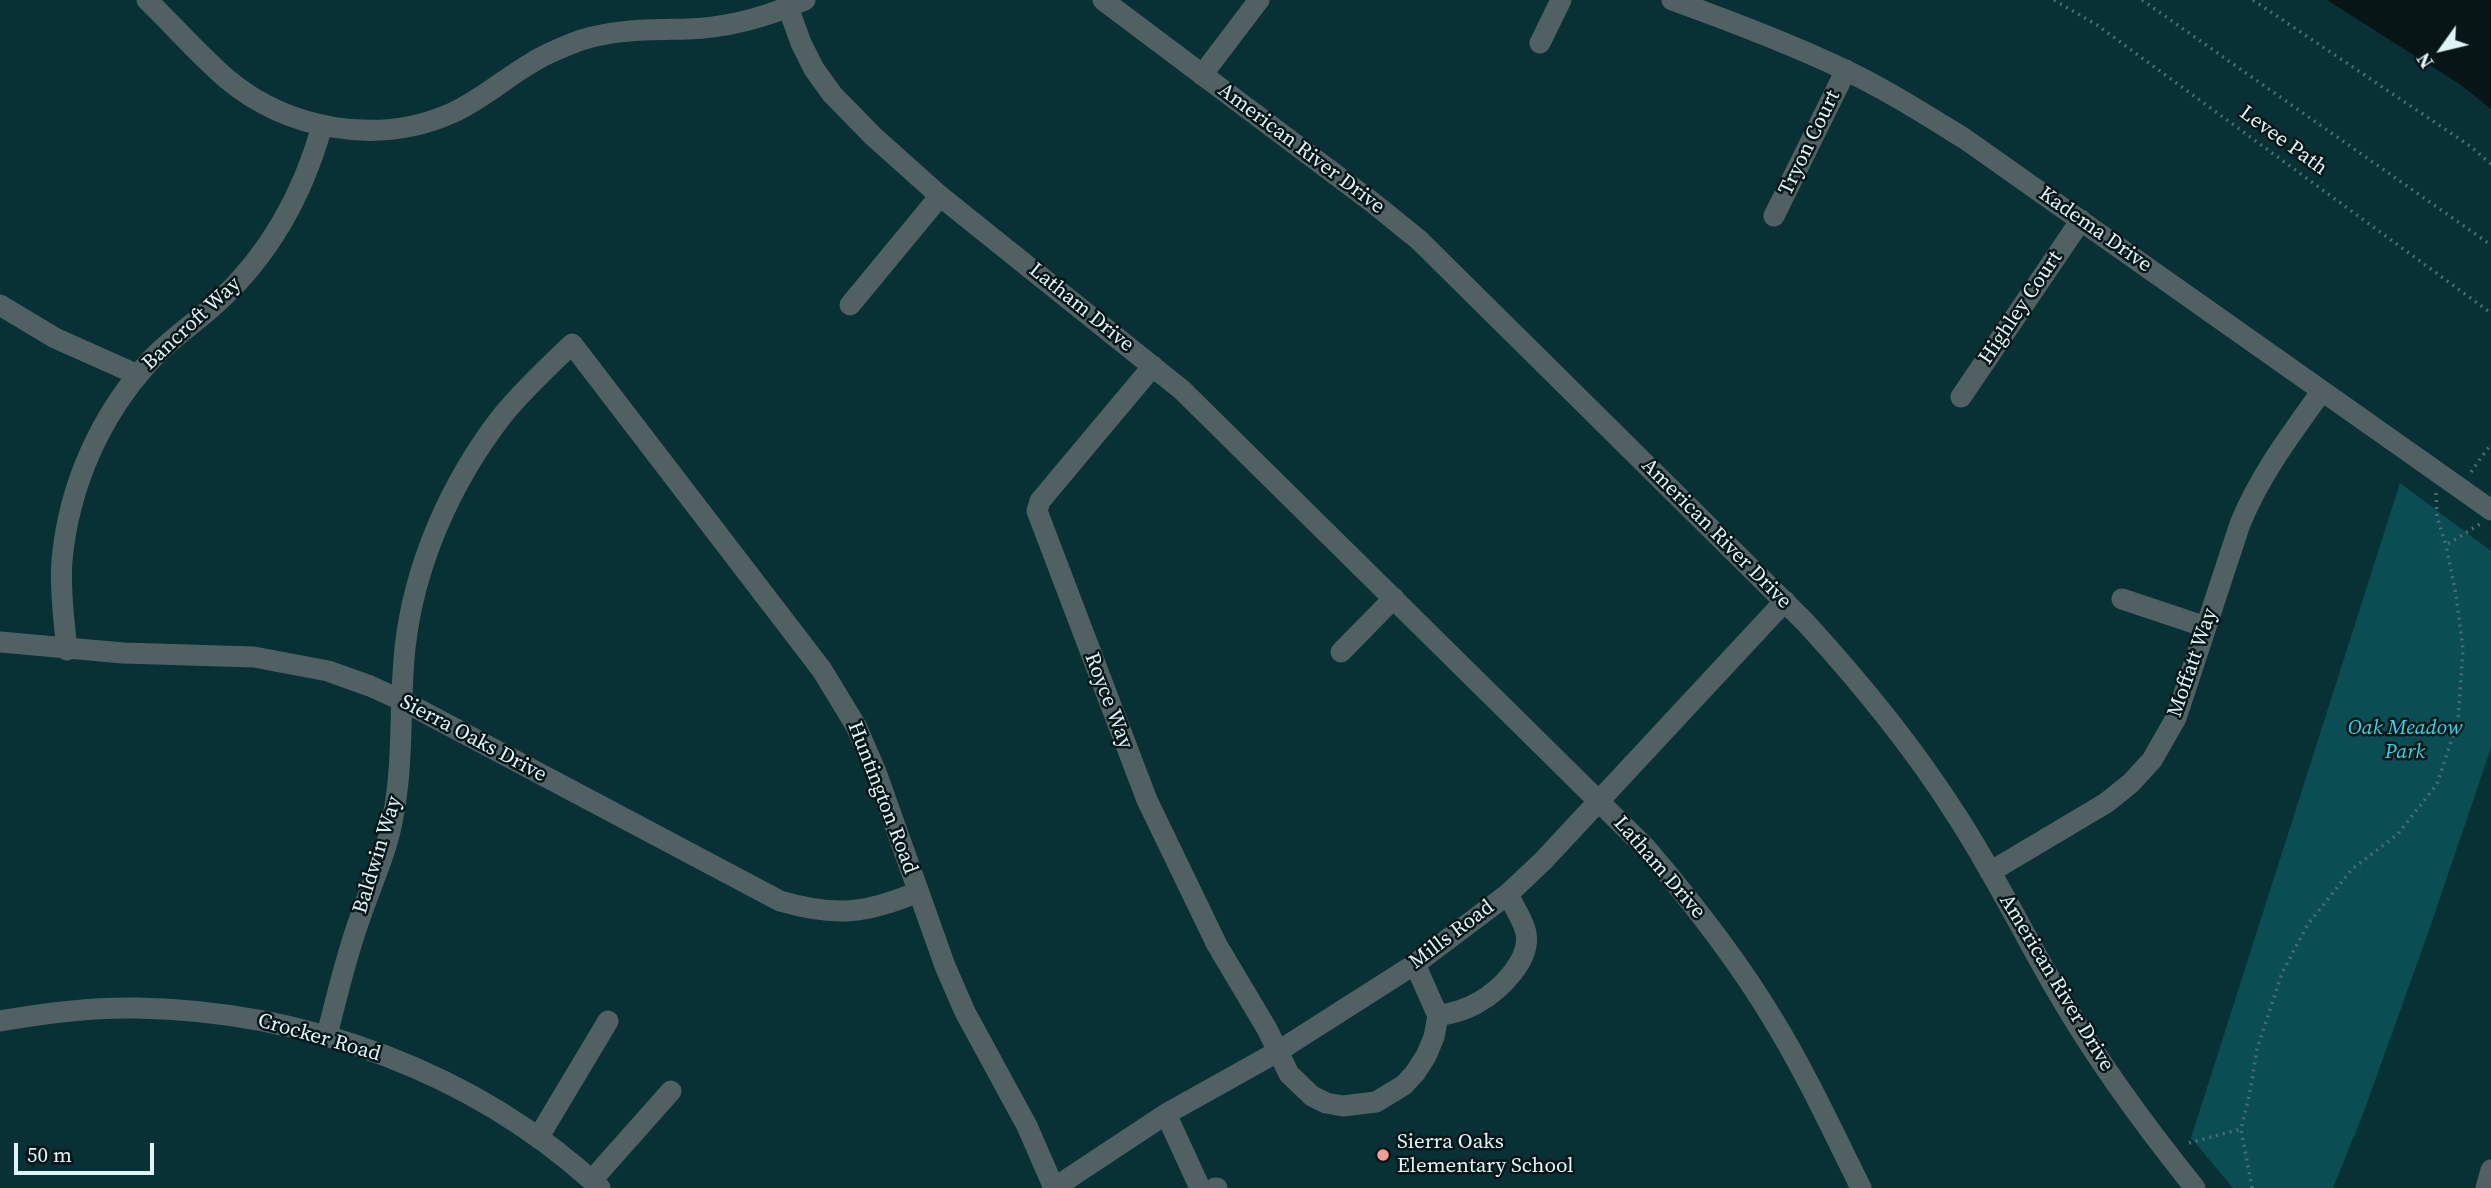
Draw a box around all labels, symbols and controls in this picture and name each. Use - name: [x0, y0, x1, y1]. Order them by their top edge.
- north arrow: [2407, 14, 2477, 84]
- text: N: [2410, 48, 2439, 74]
- street label: American River Drive: [1213, 78, 1389, 220]
- street label: Tryon Court: [1774, 86, 1846, 200]
- street label: Levee Path: [2234, 101, 2332, 181]
- street label: Kadema Drive: [2034, 182, 2156, 278]
- street label: Highley Court: [1974, 246, 2068, 370]
- street label: Latham Drive: [1023, 258, 1139, 358]
- street label: Bancroft Way: [138, 272, 246, 376]
- street label: American River Drive: [1636, 454, 1796, 614]
- street label: Moffatt Way: [2163, 605, 2223, 721]
- street label: Royce Way: [1078, 649, 1138, 753]
- street label: Sierra Oaks Drive: [395, 690, 551, 788]
- park label: Oak Meadow Park: [2348, 716, 2462, 766]
- street label: Huntington Road: [841, 718, 923, 878]
- street label: Baldwin Way: [348, 793, 408, 917]
- street label: Latham Drive: [1608, 812, 1710, 924]
- street label: American River Drive: [1993, 890, 2119, 1076]
- street label: Mills Road: [1405, 895, 1499, 975]
- street label: Crocker Road: [255, 1008, 383, 1068]
- scale bar: [18, 1128, 158, 1172]
- place label: Sierra Oaks Elementary School: [1397, 1130, 1574, 1180]
- text: 50 m: [27, 1140, 72, 1169]
- marker: Sierra Oaks Elementary School: [1375, 1147, 1391, 1163]

